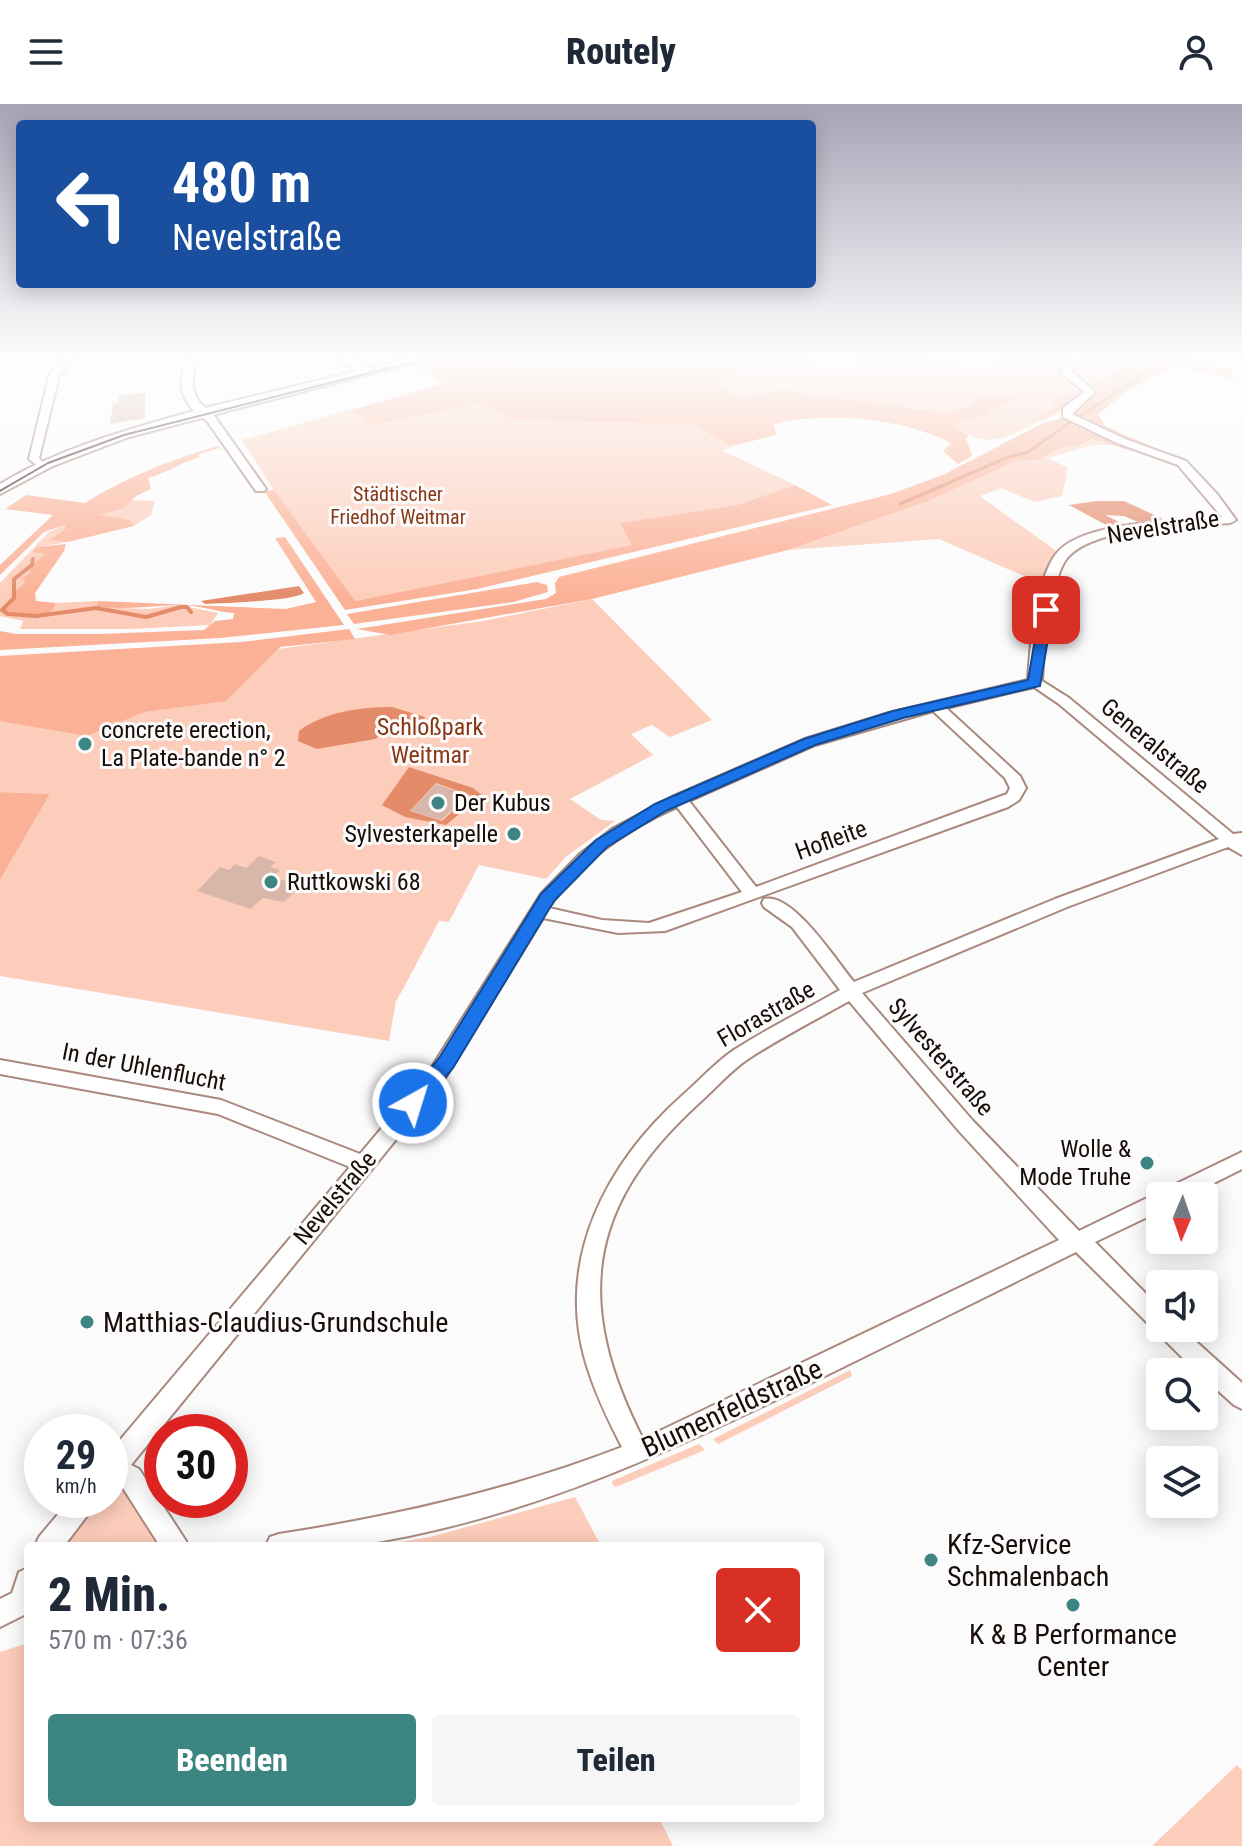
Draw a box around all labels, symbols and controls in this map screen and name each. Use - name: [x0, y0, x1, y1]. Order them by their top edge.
- icon: menu: [24, 30, 68, 74]
- icon: person: [1174, 30, 1218, 74]
- text: Routely: [566, 31, 676, 73]
- text: 480 m: [172, 150, 311, 216]
- icon: left: [40, 152, 144, 256]
- text: Nevelstraße: [172, 217, 342, 259]
- park label: Städtischer Friedhof Weitmar: [330, 482, 466, 529]
- street label: Nevelstraße: [1105, 504, 1221, 550]
- pin: [1012, 576, 1080, 644]
- icon: arrive: [1024, 588, 1068, 632]
- street label: Generalstraße: [1095, 693, 1215, 799]
- park label: Schloßpark Weitmar: [377, 713, 484, 769]
- place label: concrete erection, La Plate-bande n° 2: [101, 716, 286, 772]
- marker: concrete erection, La Plate-bande n° 2: [76, 735, 94, 753]
- place label: Der Kubus: [454, 789, 551, 817]
- marker: Der Kubus: [429, 794, 447, 812]
- street label: Hofleite: [791, 814, 871, 866]
- place label: Sylvesterkapelle: [344, 820, 498, 848]
- marker: Sylvesterkapelle: [505, 825, 523, 843]
- place label: Ruttkowski 68: [287, 868, 420, 896]
- marker: Ruttkowski 68: [262, 873, 280, 891]
- street label: Florastraße: [712, 975, 820, 1053]
- street label: Sylvesterstraße: [883, 993, 999, 1121]
- street label: In der Uhlenflucht: [60, 1037, 228, 1097]
- position arrow: [371, 1061, 455, 1145]
- place label: Wolle & Mode Truhe: [1019, 1135, 1131, 1191]
- street label: Nevelstraße: [288, 1146, 382, 1250]
- marker: Wolle & Mode Truhe: [1138, 1154, 1156, 1172]
- north arrow: [1146, 1182, 1218, 1254]
- map controls: [1146, 1182, 1218, 1518]
- button: sound: [1146, 1270, 1218, 1342]
- place label: Matthias-Claudius-Grundschule: [103, 1306, 448, 1339]
- marker: Matthias-Claudius-Grundschule: [78, 1313, 96, 1331]
- street label: Blumenfeldstraße: [637, 1352, 827, 1464]
- button: search: [1146, 1358, 1218, 1430]
- speed limit sign: 30: [144, 1414, 248, 1518]
- text: 29: [56, 1432, 96, 1479]
- button: layers: [1146, 1446, 1218, 1518]
- text: km/h: [55, 1474, 97, 1498]
- place label: Kfz-Service Schmalenbach: [947, 1528, 1109, 1593]
- marker: Kfz-Service Schmalenbach: [922, 1551, 940, 1569]
- text: 2 Min.: [48, 1566, 170, 1623]
- button: close: [716, 1568, 800, 1652]
- marker: K & B Performance Center: [1064, 1596, 1082, 1614]
- place label: K & B Performance Center: [969, 1618, 1177, 1683]
- text: 570 m · 07:36: [48, 1625, 188, 1655]
- button: Beenden: [48, 1714, 416, 1806]
- button: Teilen: [432, 1714, 800, 1806]

